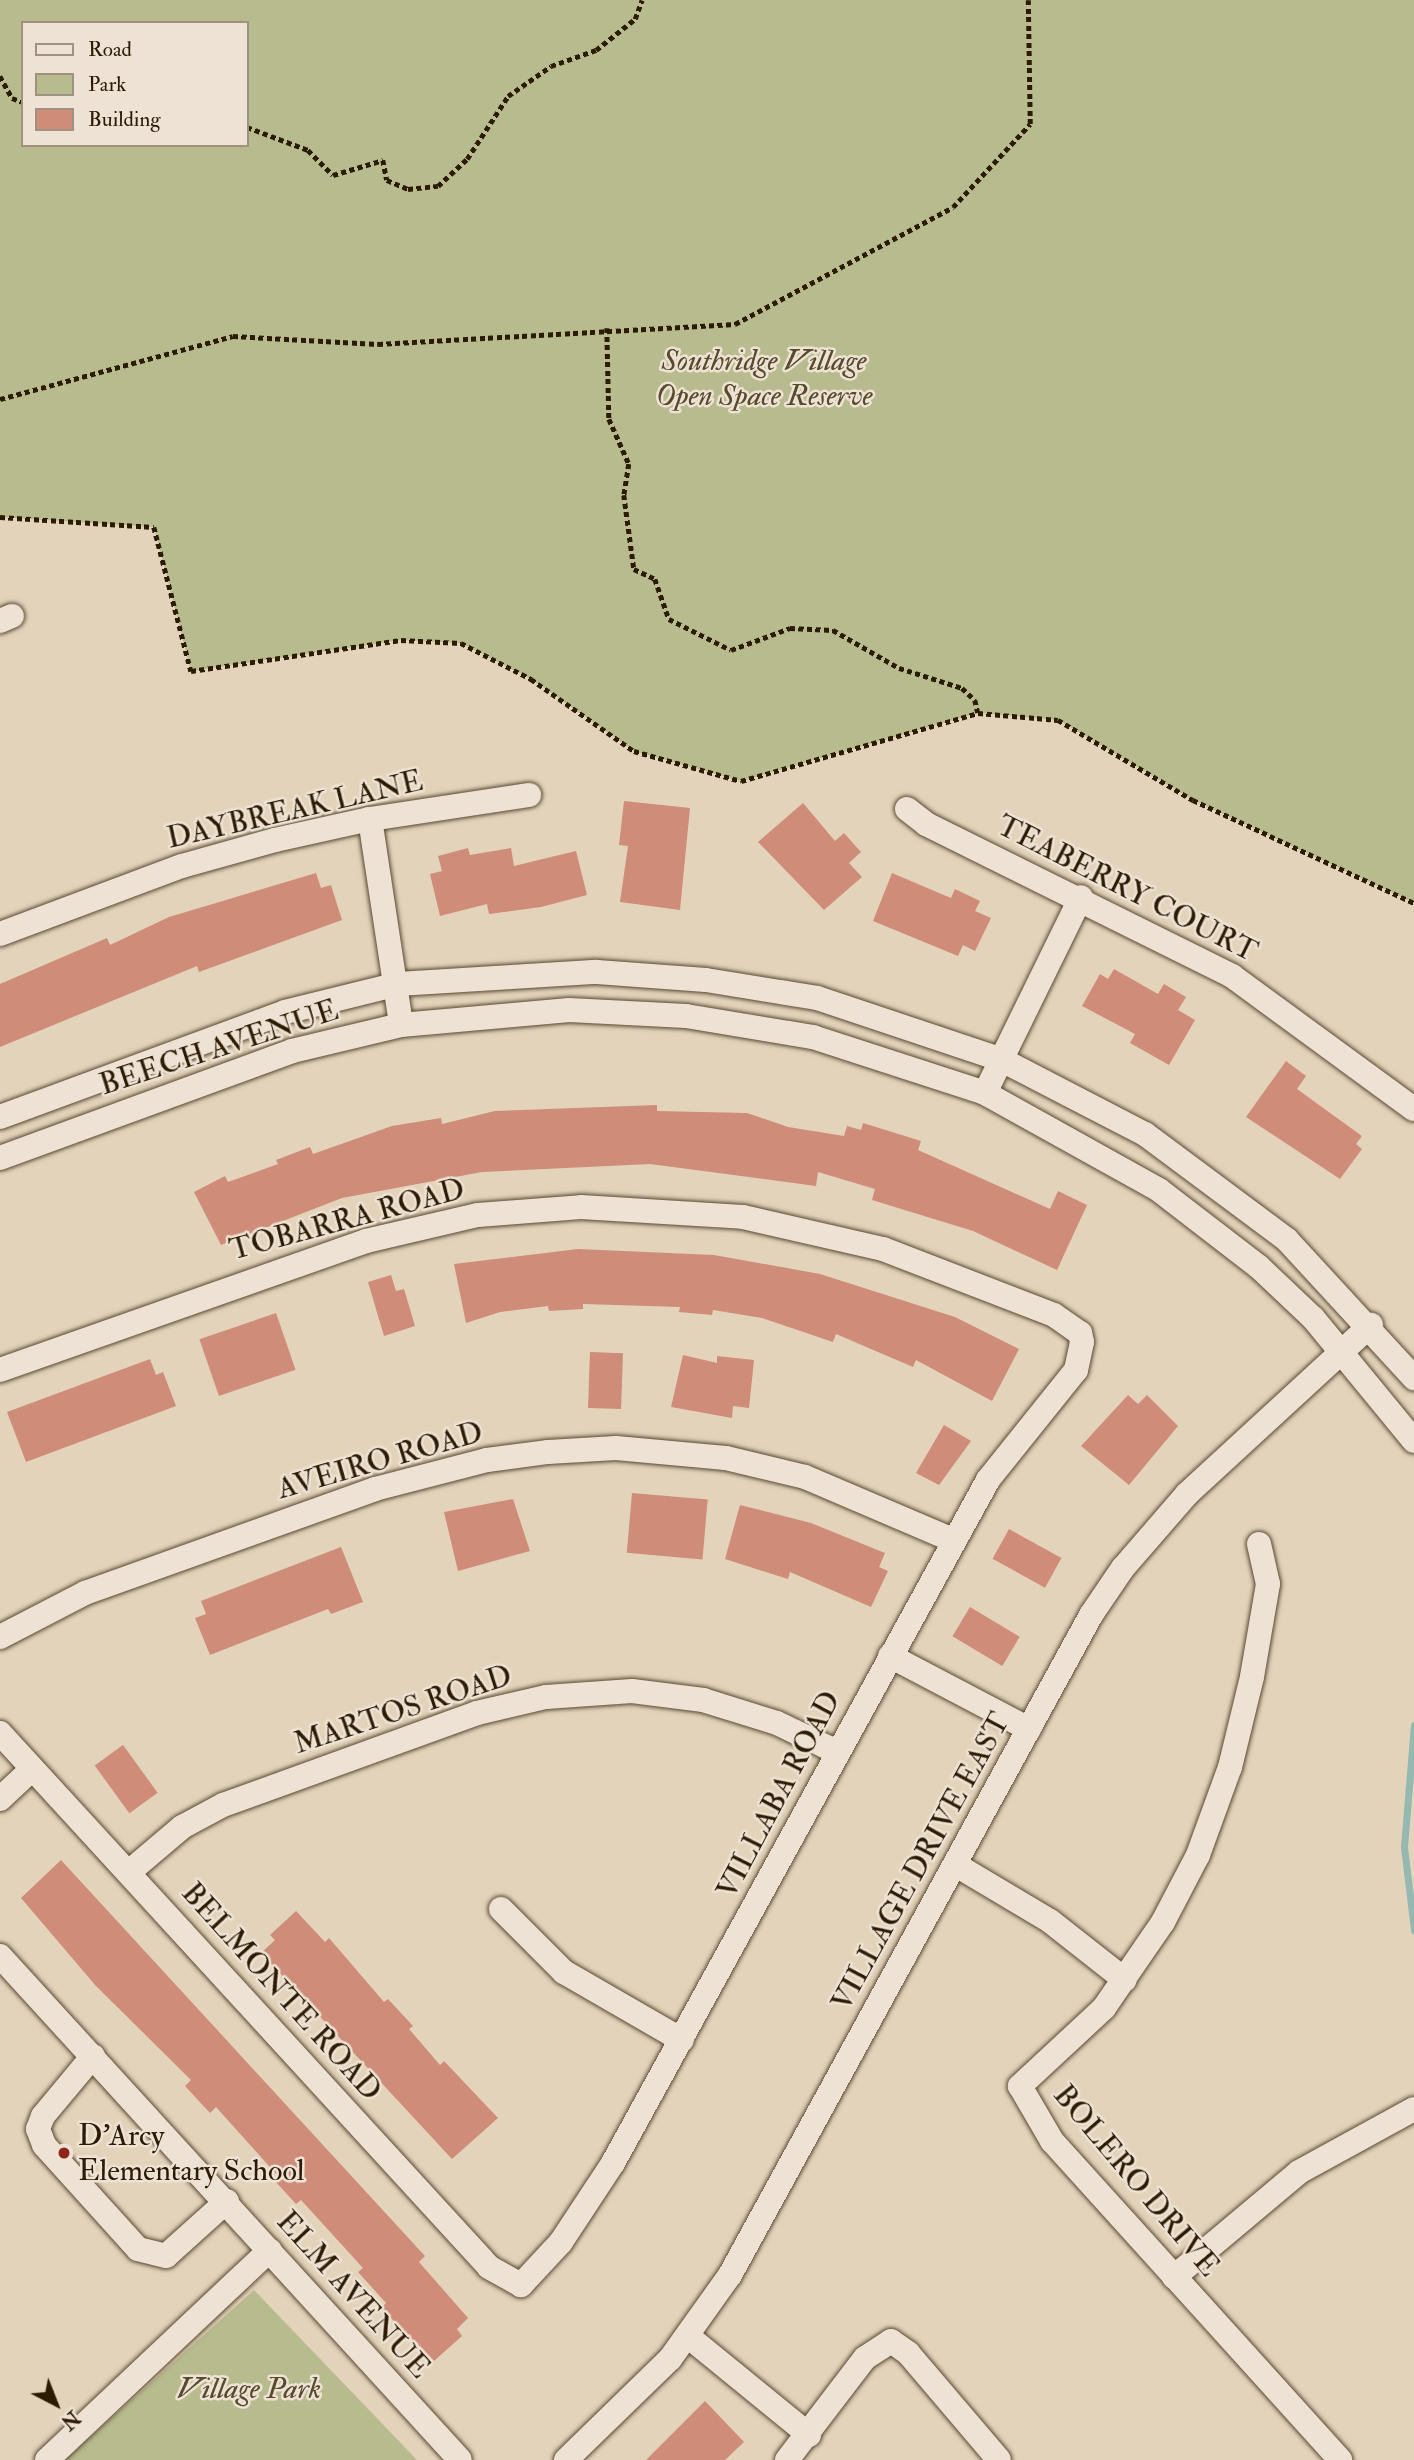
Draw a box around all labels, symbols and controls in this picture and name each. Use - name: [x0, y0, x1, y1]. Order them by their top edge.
- legend: [21, 21, 248, 147]
- text: Road: [88, 36, 132, 63]
- text: Park: [88, 71, 126, 98]
- text: Building: [88, 106, 161, 133]
- park label: Southridge Village Open Space Reserve: [655, 343, 873, 414]
- street label: DAYBREAK LANE: [164, 763, 426, 857]
- street label: TEABERRY COURT: [991, 808, 1263, 970]
- street label: BEECH AVENUE: [95, 992, 343, 1104]
- street label: TOBARRA ROAD: [226, 1171, 468, 1269]
- street label: AVEIRO ROAD: [273, 1414, 487, 1508]
- street label: MARTOS ROAD: [289, 1658, 517, 1762]
- street label: VILLABA ROAD: [709, 1685, 849, 1905]
- street label: VILLAGE DRIVE EAST: [824, 1707, 1018, 2017]
- street label: BELMONTE ROAD: [174, 1875, 388, 2109]
- street label: BOLERO DRIVE: [1045, 2078, 1227, 2284]
- place label: D'Arcy Elementary School: [78, 2118, 304, 2188]
- marker: D'Arcy Elementary School: [56, 2145, 72, 2161]
- street label: ELM AVENUE: [269, 2204, 437, 2386]
- north arrow: [21, 2369, 91, 2439]
- park label: Village Park: [177, 2371, 321, 2407]
- text: N: [56, 2405, 84, 2434]

